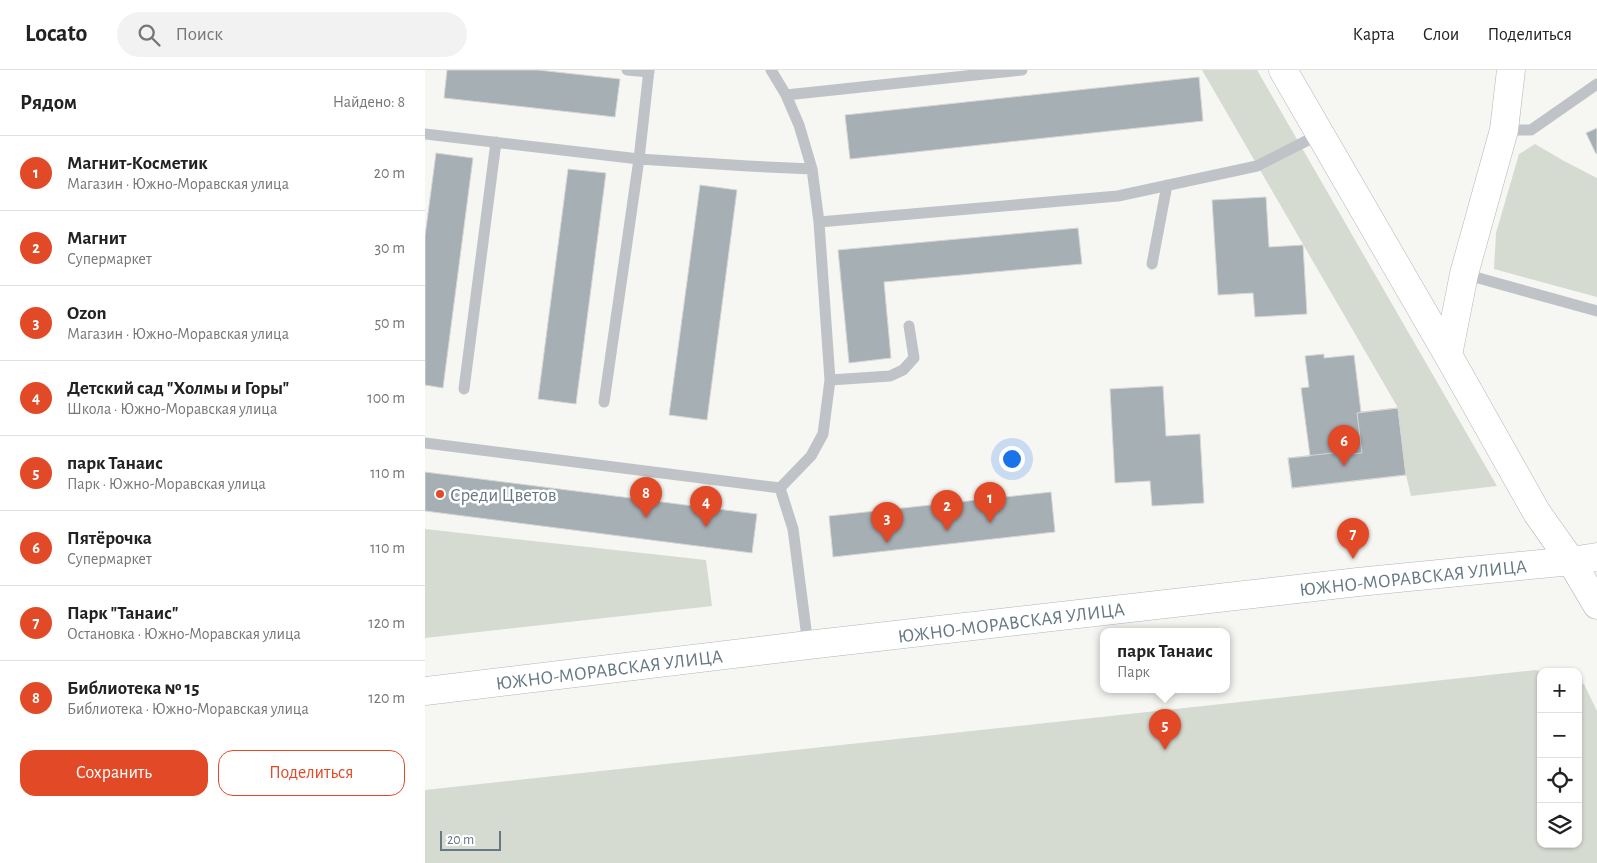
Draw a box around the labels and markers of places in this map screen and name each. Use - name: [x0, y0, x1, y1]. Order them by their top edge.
- pin: 6: [1328, 425, 1360, 466]
- pin: 8: [630, 477, 662, 518]
- pin: 1: [974, 482, 1006, 523]
- place label: Среди Цветов: [450, 486, 557, 505]
- pin: 4: [690, 486, 722, 527]
- marker: Среди Цветов: [434, 488, 446, 500]
- pin: 2: [931, 490, 963, 531]
- pin: 3: [871, 502, 903, 543]
- pin: 7: [1337, 518, 1369, 559]
- pin: 5: [1149, 709, 1181, 750]

